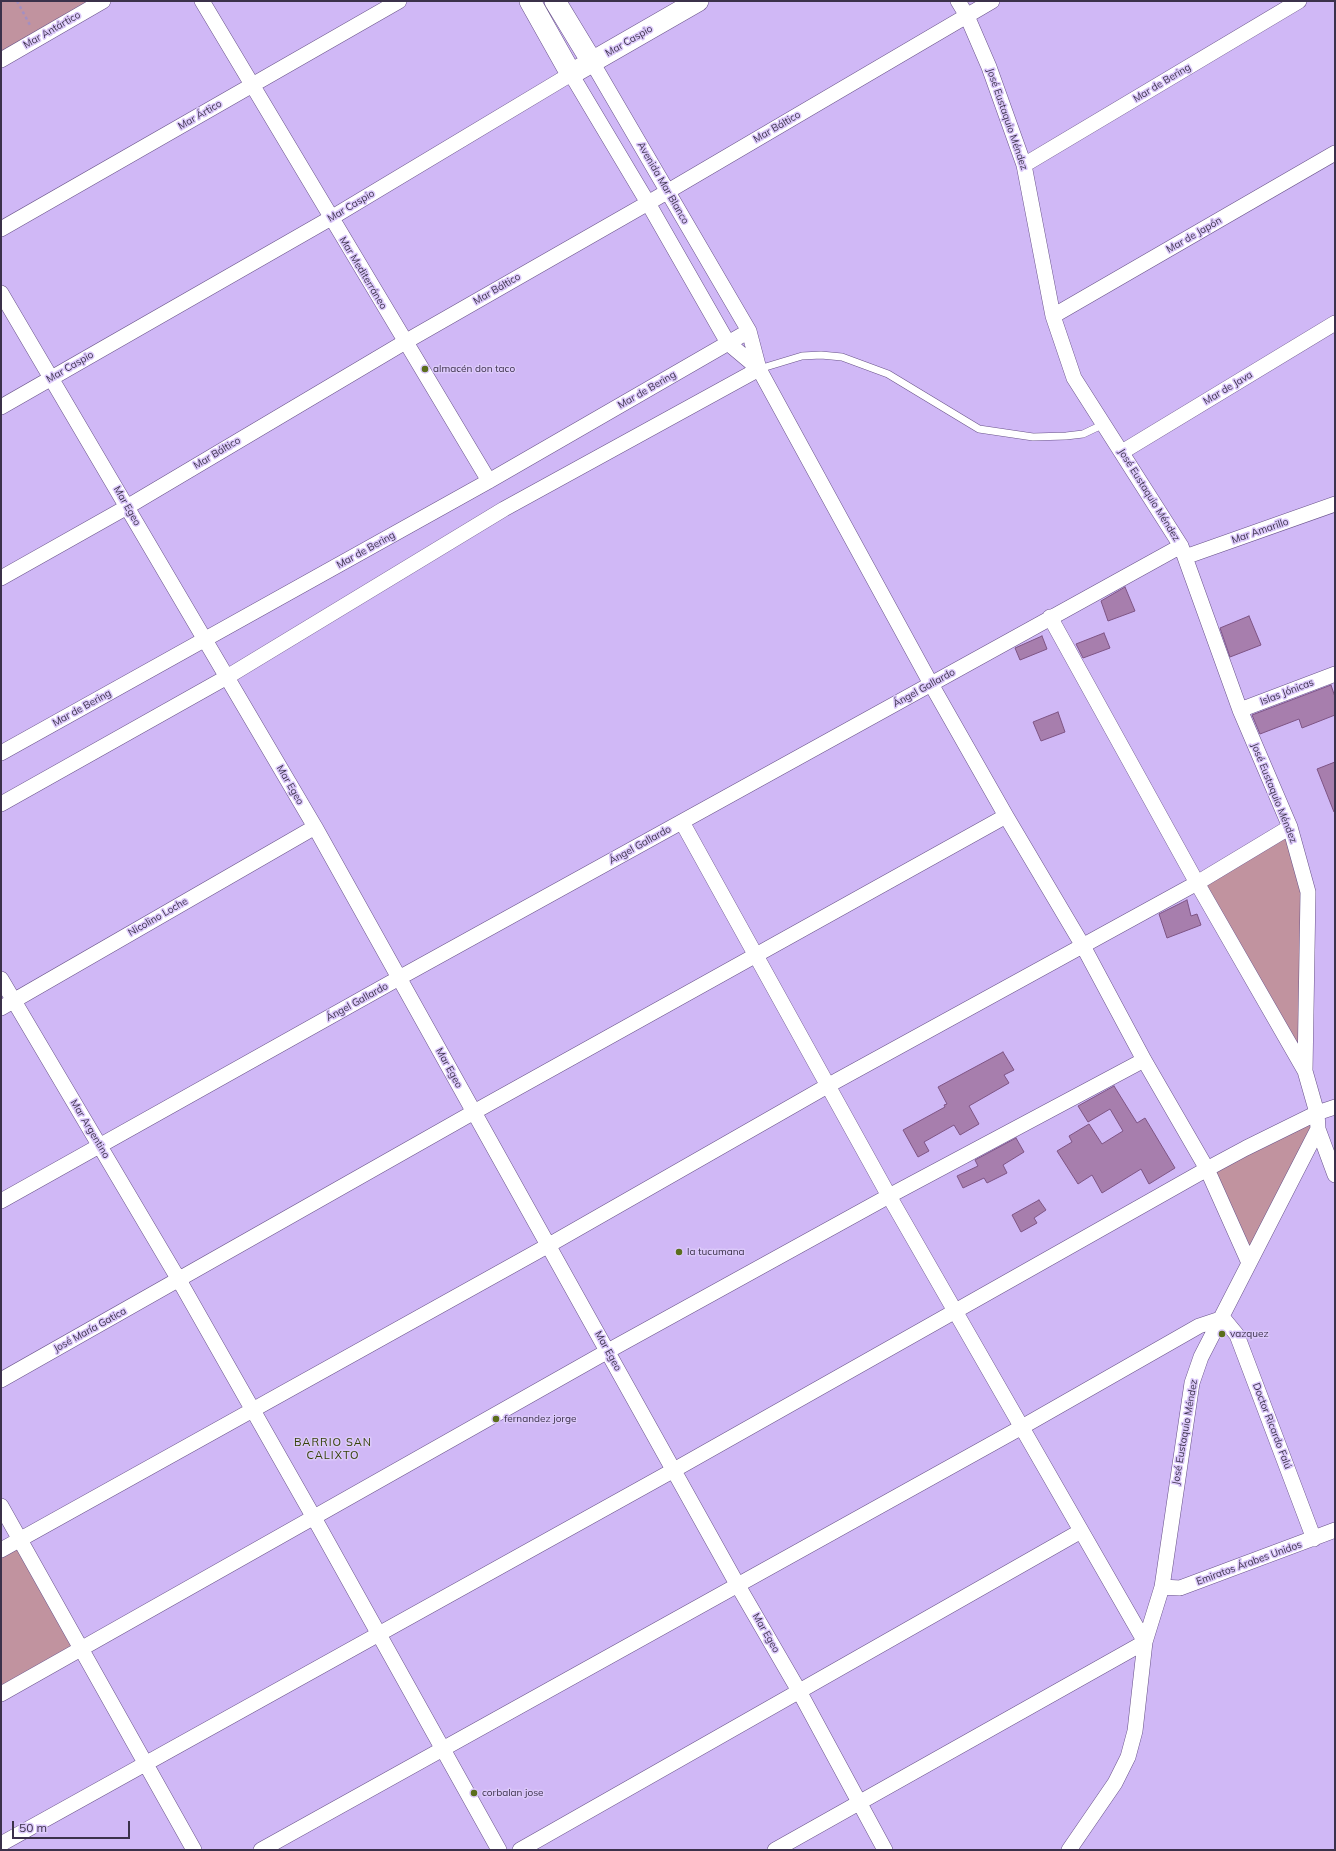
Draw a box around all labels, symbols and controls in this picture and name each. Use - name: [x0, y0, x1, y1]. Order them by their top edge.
- street label: Mar Antártico: [21, 9, 83, 51]
- street label: Mar Caspio: [603, 23, 655, 59]
- street label: Mar de Bering: [1131, 61, 1193, 105]
- street label: José Eustaquio Méndez: [984, 66, 1030, 172]
- street label: Mar Ártico: [176, 98, 224, 132]
- street label: Mar Báltico: [751, 109, 803, 145]
- street label: Avenida Mar Blanco: [635, 140, 691, 226]
- street label: Mar Caspio: [325, 187, 377, 225]
- street label: Mar de Japón: [1164, 214, 1224, 256]
- street label: Mar Mediterráneo: [337, 235, 389, 311]
- street label: Mar Báltico: [471, 271, 523, 307]
- street label: Mar Caspio: [44, 349, 96, 385]
- place label: almacén don taco: [433, 363, 515, 375]
- marker: almacén don taco: [420, 364, 430, 374]
- street label: Mar de Bering: [616, 369, 678, 411]
- street label: Mar de Java: [1201, 369, 1255, 407]
- street label: Mar Báltico: [191, 434, 243, 472]
- street label: José Eustaquio Méndez: [1116, 446, 1182, 544]
- street label: Mar Egeo: [111, 484, 143, 528]
- street label: Mar Amarillo: [1230, 516, 1290, 546]
- street label: Mar de Bering: [335, 529, 397, 571]
- street label: Ángel Gallardo: [891, 666, 957, 710]
- street label: Islas Jónicas: [1258, 676, 1316, 708]
- street label: Mar de Bering: [51, 687, 113, 729]
- street label: José Eustaquio Méndez: [1248, 741, 1300, 845]
- street label: Mar Egeo: [274, 763, 306, 807]
- street label: Ángel Gallardo: [607, 823, 673, 867]
- street label: Nicolino Loche: [126, 895, 190, 939]
- street label: Ángel Gallardo: [324, 980, 390, 1024]
- street label: Mar Egeo: [433, 1046, 465, 1090]
- street label: Mar Argentino: [68, 1097, 112, 1161]
- place label: la tucumana: [687, 1246, 745, 1258]
- marker: la tucumana: [674, 1247, 684, 1257]
- street label: José María Gatica: [52, 1305, 128, 1355]
- place label: vazquez: [1230, 1328, 1269, 1340]
- street label: Mar Egeo: [592, 1329, 624, 1373]
- marker: vazquez: [1217, 1329, 1227, 1339]
- street label: José Eustaquio Méndez: [1170, 1378, 1200, 1486]
- street label: Doctor Ricardo Falú: [1250, 1381, 1294, 1471]
- place label: fernandez jorge: [504, 1413, 576, 1425]
- marker: fernandez jorge: [491, 1414, 501, 1424]
- district label: BARRIO SAN CALIXTO: [294, 1436, 372, 1462]
- street label: Emiratos Árabes Unidos: [1195, 1538, 1303, 1588]
- street label: Mar Egeo: [750, 1611, 782, 1655]
- place label: corbalan jose: [482, 1787, 544, 1799]
- marker: corbalan jose: [469, 1788, 479, 1798]
- scale bar: [14, 1813, 132, 1839]
- text: 50 m: [19, 1820, 47, 1835]

